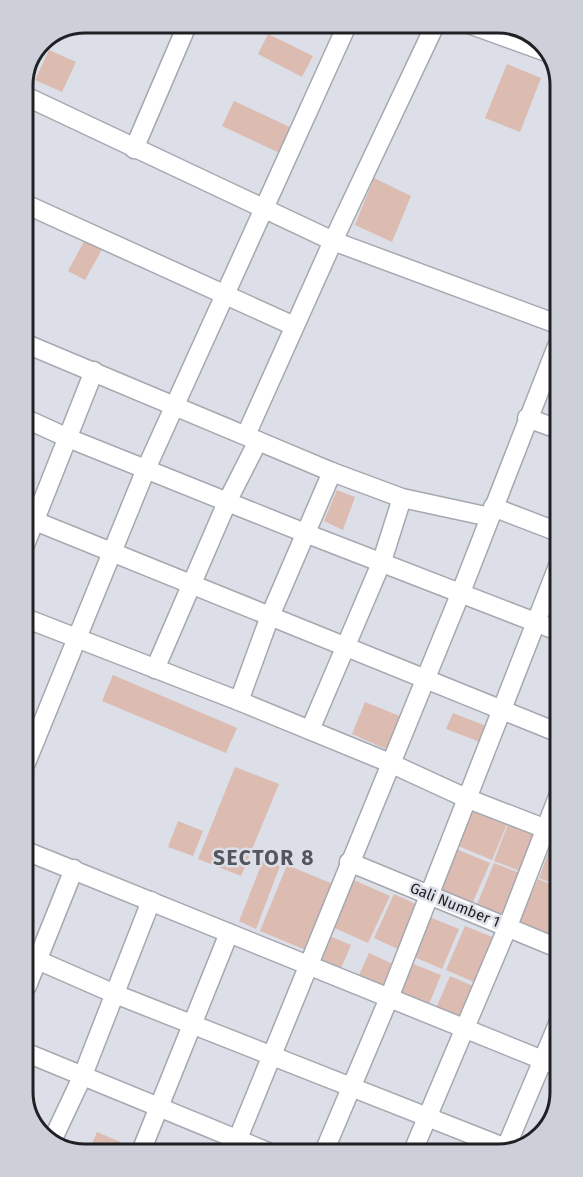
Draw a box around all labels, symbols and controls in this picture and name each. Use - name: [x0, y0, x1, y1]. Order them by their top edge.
- district label: SECTOR 8: [213, 845, 315, 871]
- street label: Gali Number 1: [407, 879, 503, 931]

